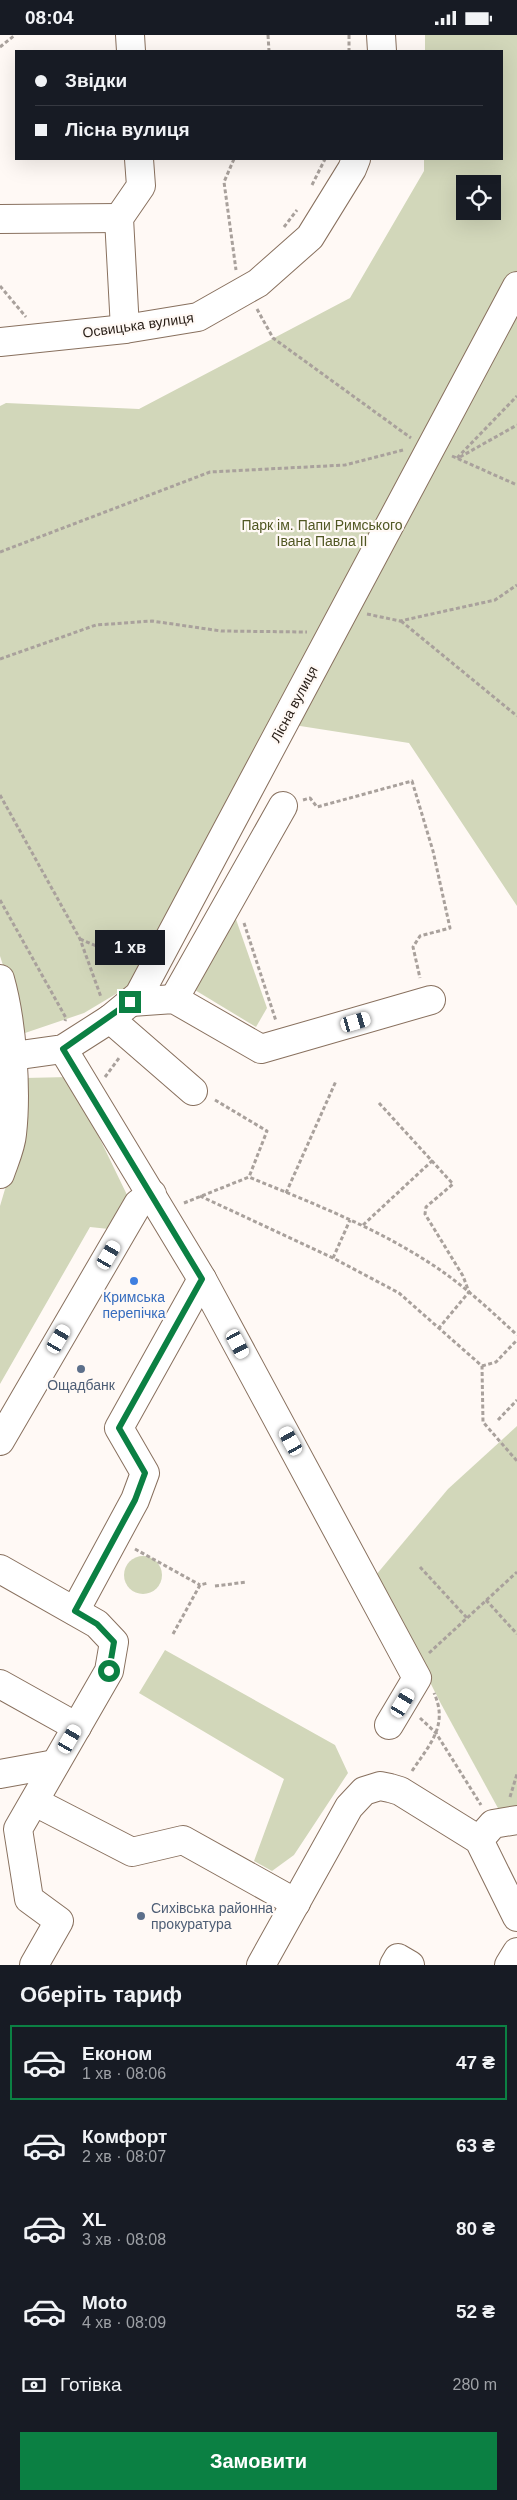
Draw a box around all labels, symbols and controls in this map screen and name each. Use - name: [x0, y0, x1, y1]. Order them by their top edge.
- text: 08:04: [25, 7, 74, 28]
- text: Звідки: [65, 70, 127, 91]
- text: Лісна вулиця: [65, 119, 190, 140]
- map controls: [456, 175, 501, 220]
- button: locate: [456, 175, 501, 220]
- street label: Освицька вулиця: [81, 309, 195, 341]
- park label: Парк ім. Папи Римського Івана Павла ІІ: [241, 517, 403, 549]
- street label: Лісна вулиця: [267, 663, 321, 745]
- callout: 1 хв: [95, 929, 165, 965]
- text: 1 хв: [114, 939, 146, 956]
- route end: [119, 991, 141, 1013]
- car: [339, 1011, 372, 1033]
- car: [95, 1238, 122, 1272]
- marker: Кримська перепічка: [128, 1275, 140, 1287]
- place label: Кримська перепічка: [102, 1289, 166, 1321]
- car: [45, 1322, 72, 1356]
- car: [224, 1327, 251, 1361]
- marker: Ощадбанк: [75, 1363, 87, 1375]
- place label: Ощадбанк: [47, 1377, 116, 1393]
- car: [277, 1424, 304, 1458]
- route start: [98, 1660, 120, 1682]
- car: [388, 1686, 417, 1720]
- car: [56, 1722, 83, 1756]
- place label: Сихівська районна прокуратура: [151, 1900, 273, 1932]
- marker: Сихівська районна прокуратура: [135, 1910, 147, 1922]
- text: Оберіть тариф: [20, 1982, 182, 2007]
- icon: car: [22, 2040, 67, 2085]
- text: Економ: [82, 2043, 152, 2064]
- text: 47 ₴: [456, 2052, 495, 2073]
- text: 1 хв · 08:06: [82, 2065, 166, 2082]
- icon: car: [22, 2123, 67, 2168]
- text: Комфорт: [82, 2126, 167, 2147]
- text: 63 ₴: [456, 2135, 495, 2156]
- text: 2 хв · 08:07: [82, 2148, 166, 2165]
- icon: car: [22, 2206, 67, 2251]
- text: XL: [82, 2209, 106, 2230]
- text: 80 ₴: [456, 2218, 495, 2239]
- text: 3 хв · 08:08: [82, 2231, 166, 2248]
- icon: car: [22, 2289, 67, 2334]
- text: Moto: [82, 2292, 127, 2313]
- text: 52 ₴: [456, 2301, 495, 2322]
- text: 4 хв · 08:09: [82, 2314, 166, 2331]
- icon: cash: [20, 2371, 48, 2399]
- text: Готівка: [60, 2374, 121, 2395]
- text: 280 m: [453, 2376, 497, 2393]
- button: Замовити: [20, 2432, 497, 2490]

